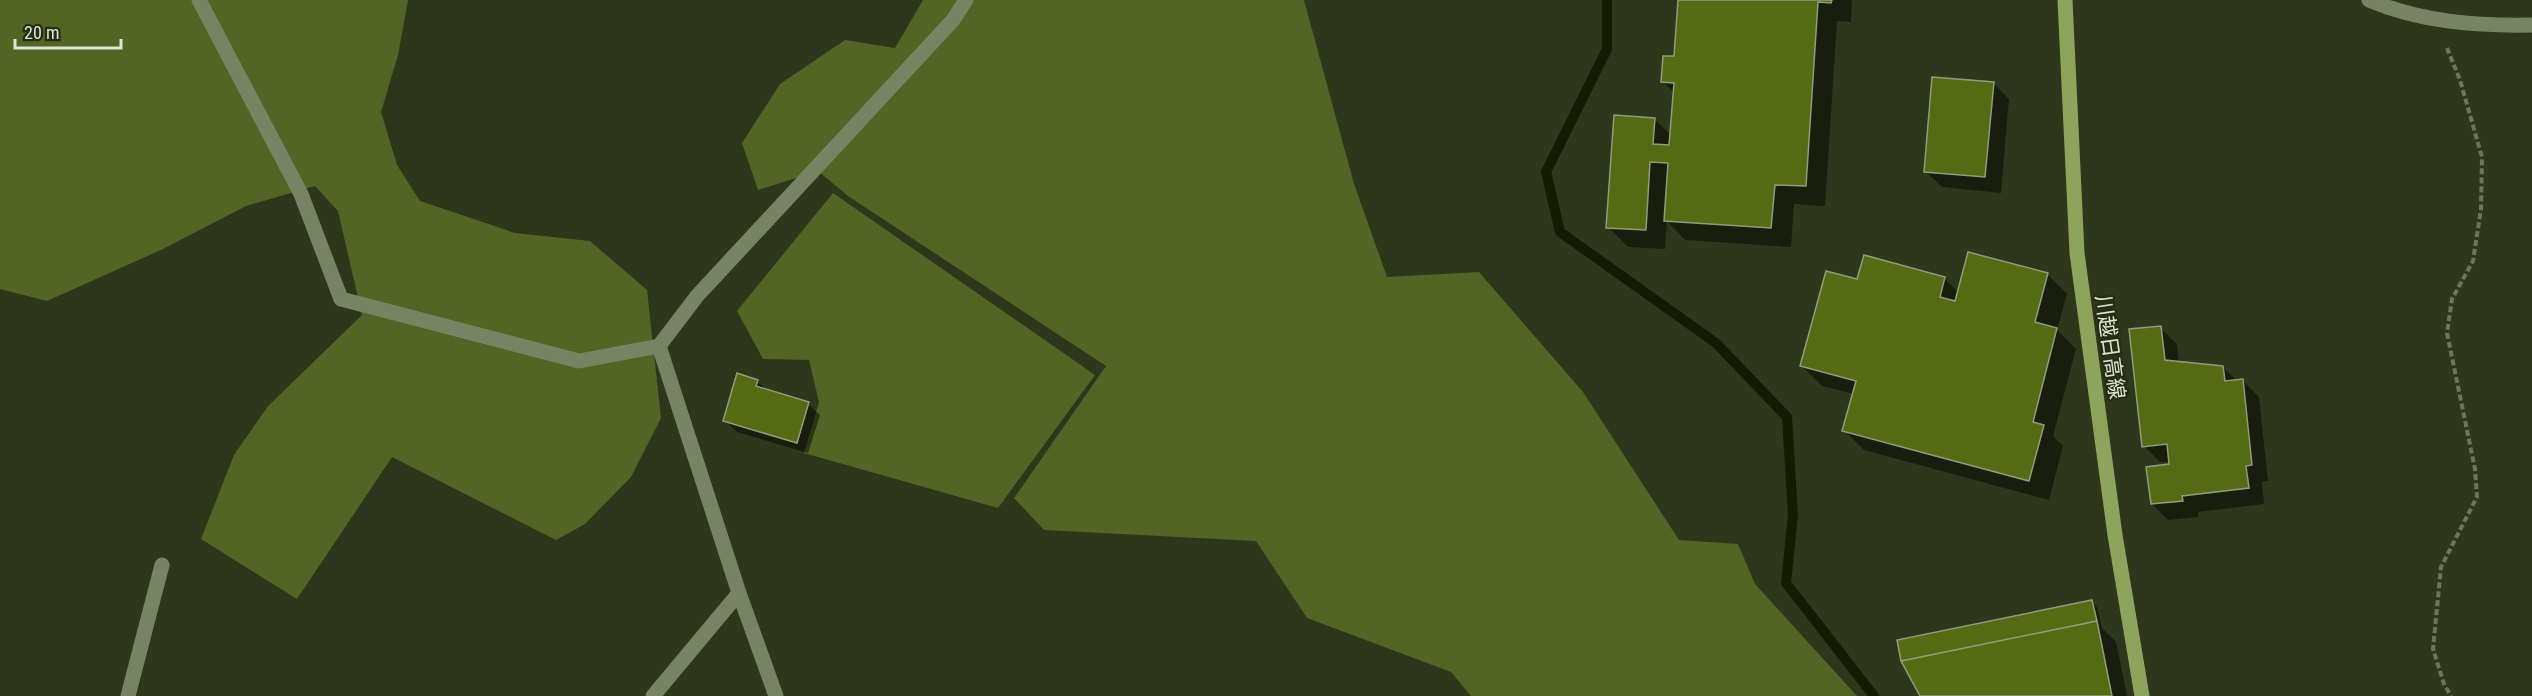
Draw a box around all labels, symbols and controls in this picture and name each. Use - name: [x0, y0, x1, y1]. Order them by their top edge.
- scale bar: [15, 12, 122, 50]
- text: 20 m: [24, 22, 59, 43]
- street label: 川越日高線: [2091, 293, 2129, 401]

